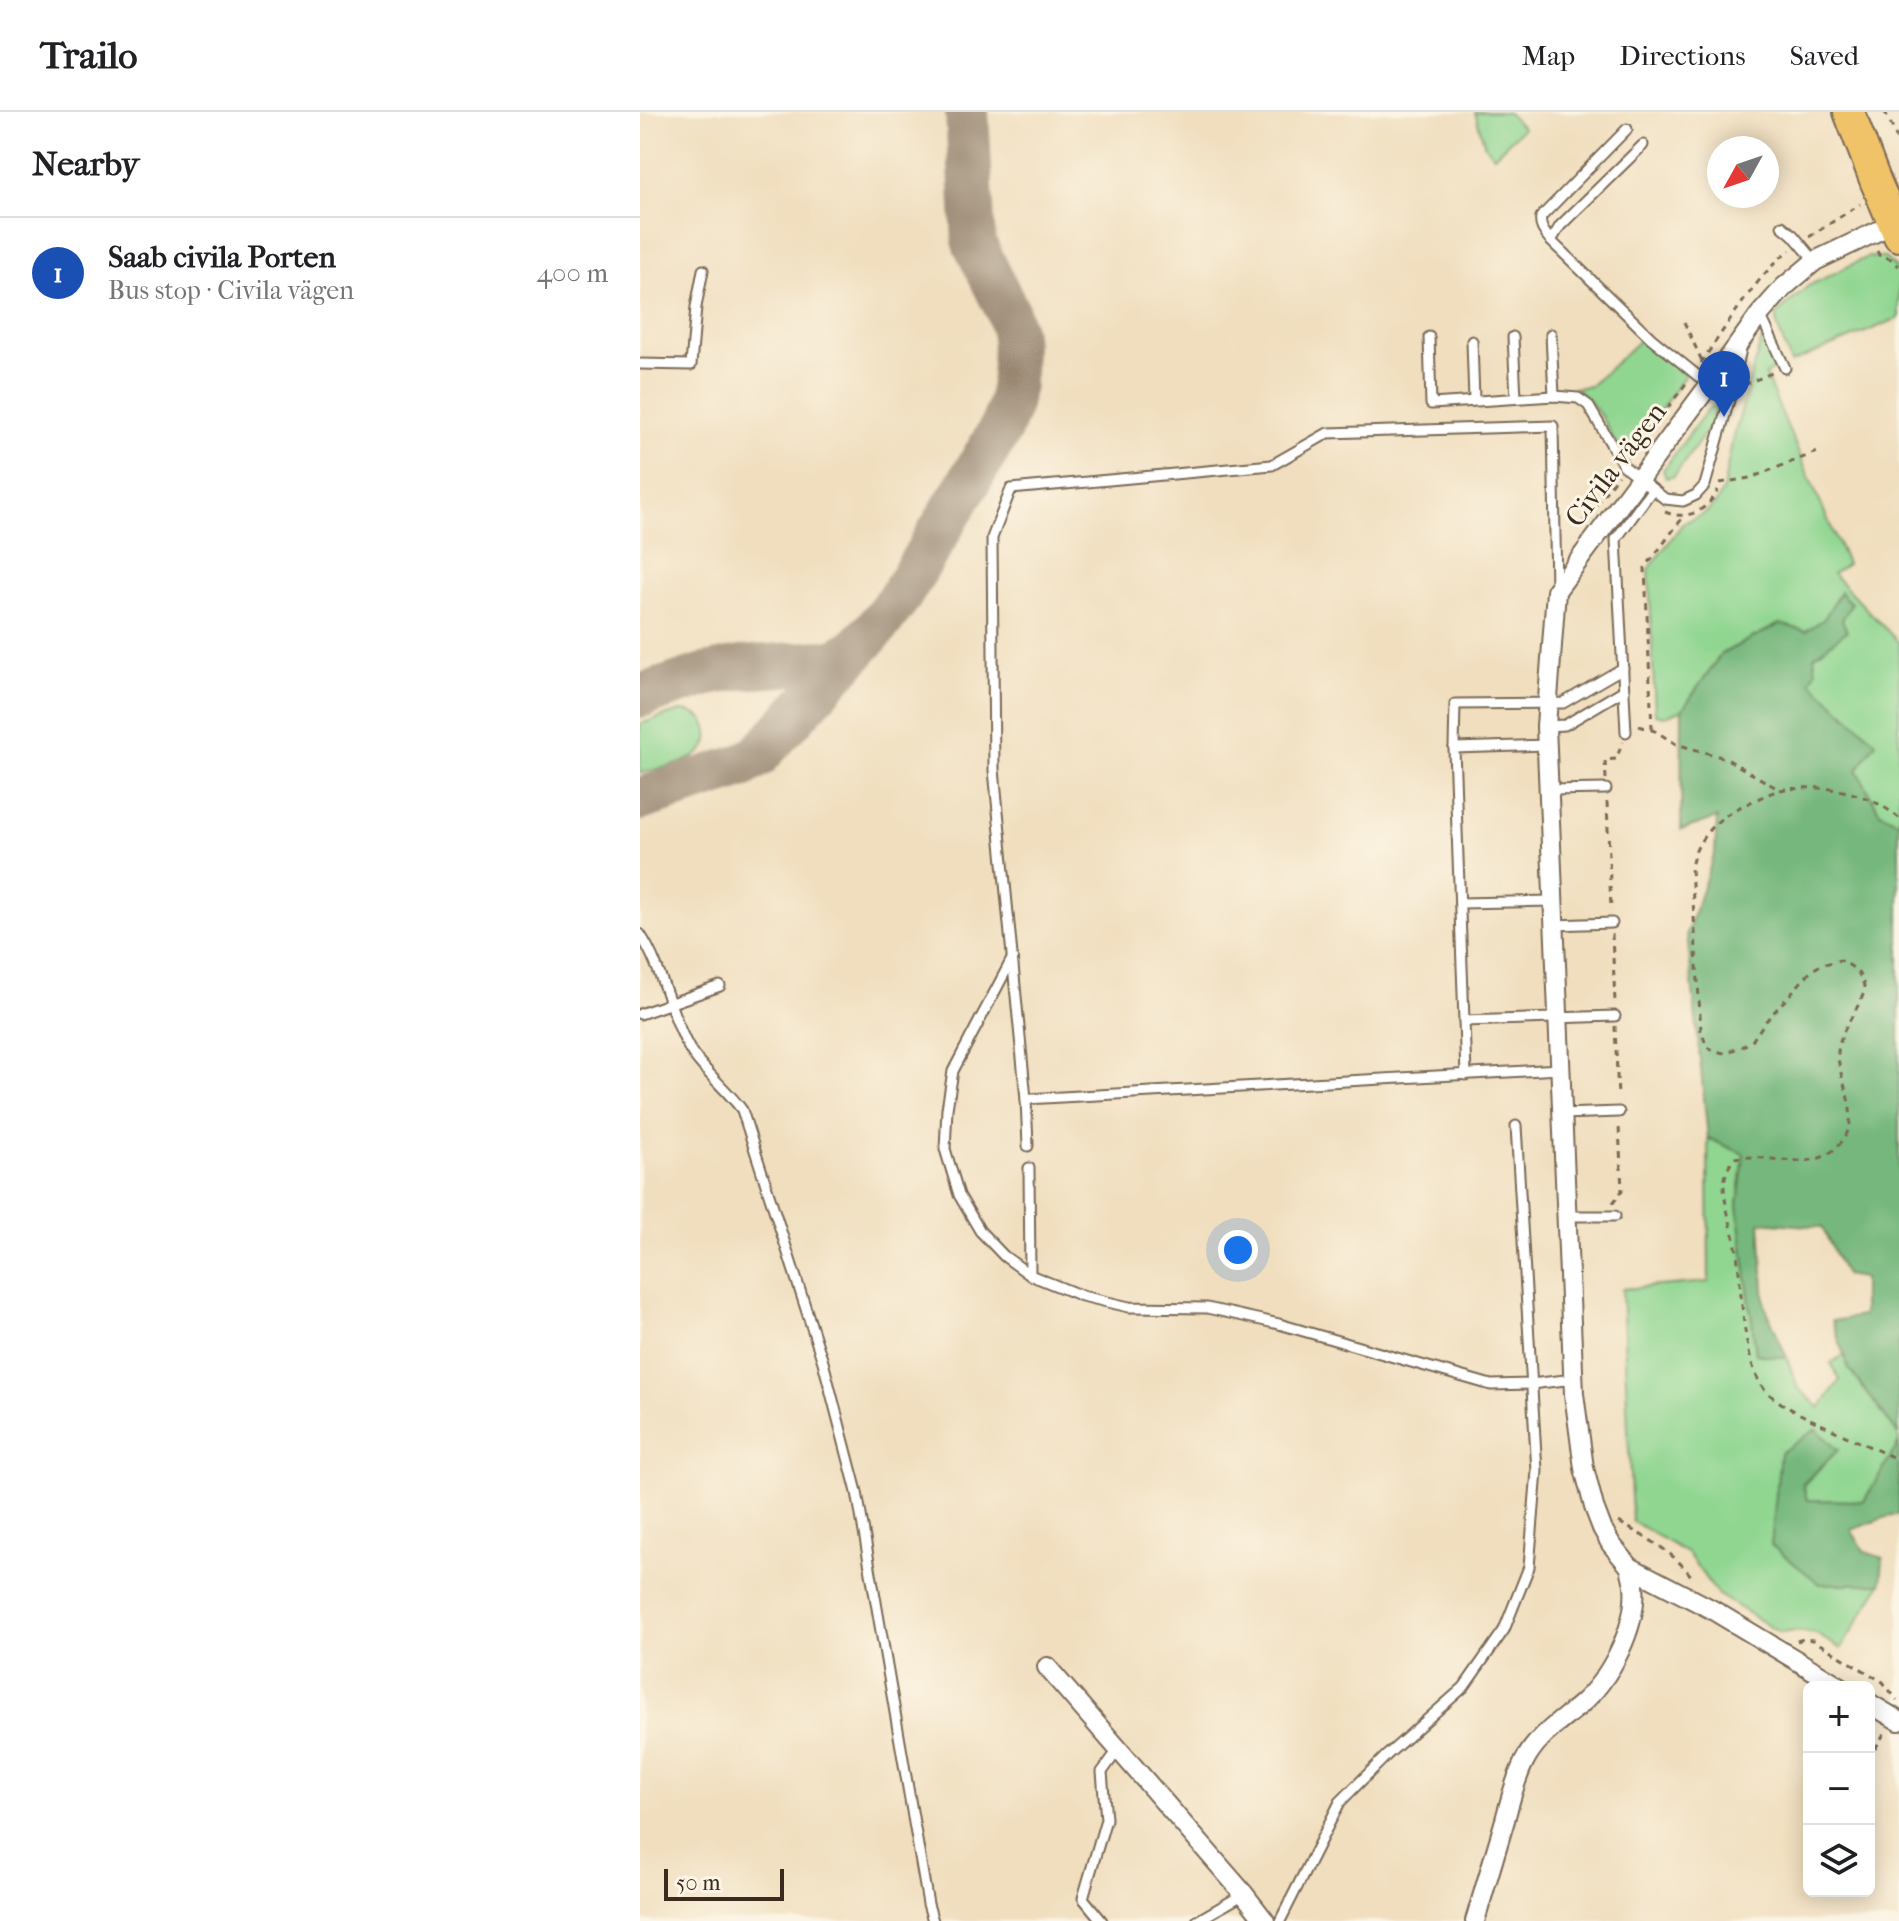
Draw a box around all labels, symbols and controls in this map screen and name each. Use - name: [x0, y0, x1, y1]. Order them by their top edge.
- text: Trailo: [40, 33, 137, 78]
- text: Map: [1522, 39, 1575, 72]
- text: Directions: [1619, 39, 1746, 72]
- text: Saved: [1790, 39, 1859, 72]
- north arrow: [1707, 136, 1779, 208]
- text: Nearby: [32, 144, 139, 184]
- text: Saab civila Porten: [108, 240, 336, 275]
- text: 1: [53, 258, 63, 289]
- text: 400 m: [537, 258, 608, 289]
- text: Bus stop · Civila vägen: [108, 275, 354, 306]
- pin: 1: [1698, 351, 1750, 417]
- street label: Civila vägen: [1558, 396, 1673, 533]
- your location: [1218, 1230, 1258, 1270]
- map controls: [1803, 1681, 1875, 1897]
- button: +: [1803, 1681, 1875, 1753]
- button: −: [1803, 1753, 1875, 1825]
- button: layers: [1803, 1825, 1875, 1897]
- scale bar: [664, 1865, 784, 1901]
- text: 50 m: [676, 1870, 721, 1896]

